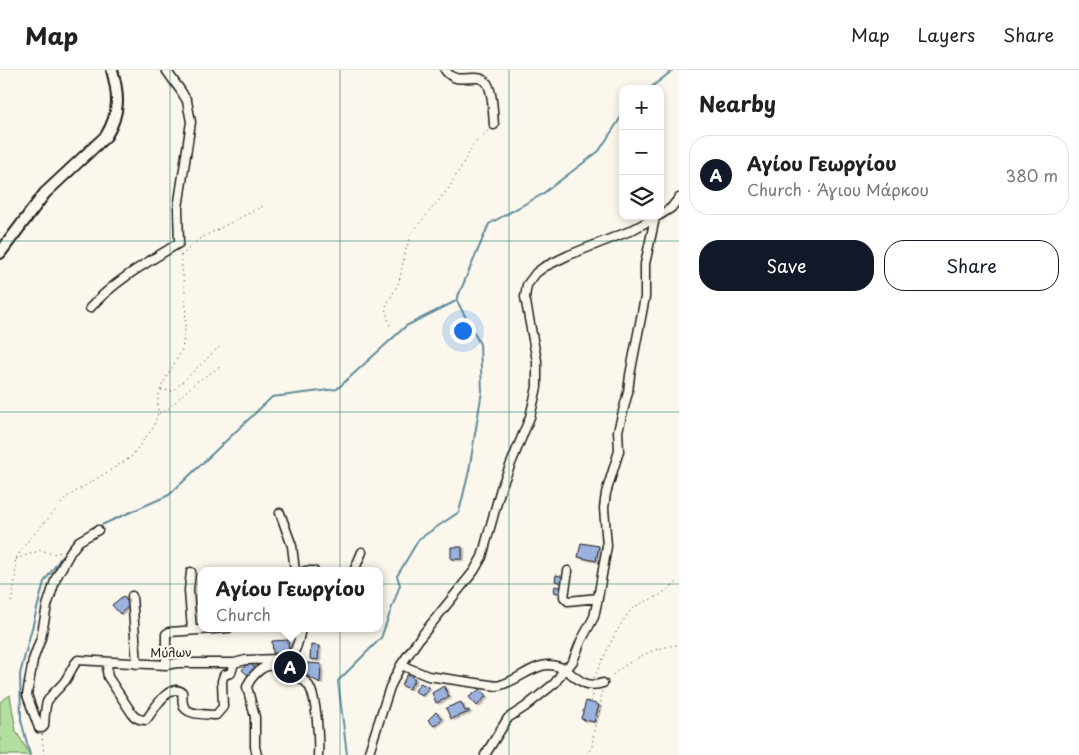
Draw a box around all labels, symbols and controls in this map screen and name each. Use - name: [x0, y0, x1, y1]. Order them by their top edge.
- text: Map: [25, 17, 78, 53]
- text: Map: [851, 21, 890, 48]
- text: Layers: [918, 21, 975, 48]
- text: Share: [1003, 21, 1054, 48]
- map controls: [619, 85, 664, 220]
- button: +: [619, 85, 664, 130]
- text: Nearby: [699, 87, 776, 119]
- button: −: [619, 130, 664, 175]
- text: Αγίου Γεωργίου: [747, 149, 897, 177]
- text: A: [710, 163, 722, 187]
- text: 380 m: [1006, 163, 1058, 187]
- button: layers: [619, 175, 664, 220]
- text: Church · Άγιου Μάρκου: [747, 177, 929, 201]
- button: Save: [699, 240, 874, 291]
- button: Share: [884, 240, 1059, 291]
- your location: [450, 318, 476, 344]
- popup: [198, 567, 383, 632]
- text: Αγίου Γεωργίου: [216, 574, 365, 602]
- text: Church: [216, 602, 271, 626]
- street label: Μύλων: [150, 643, 192, 661]
- pin: A: [274, 648, 306, 686]

